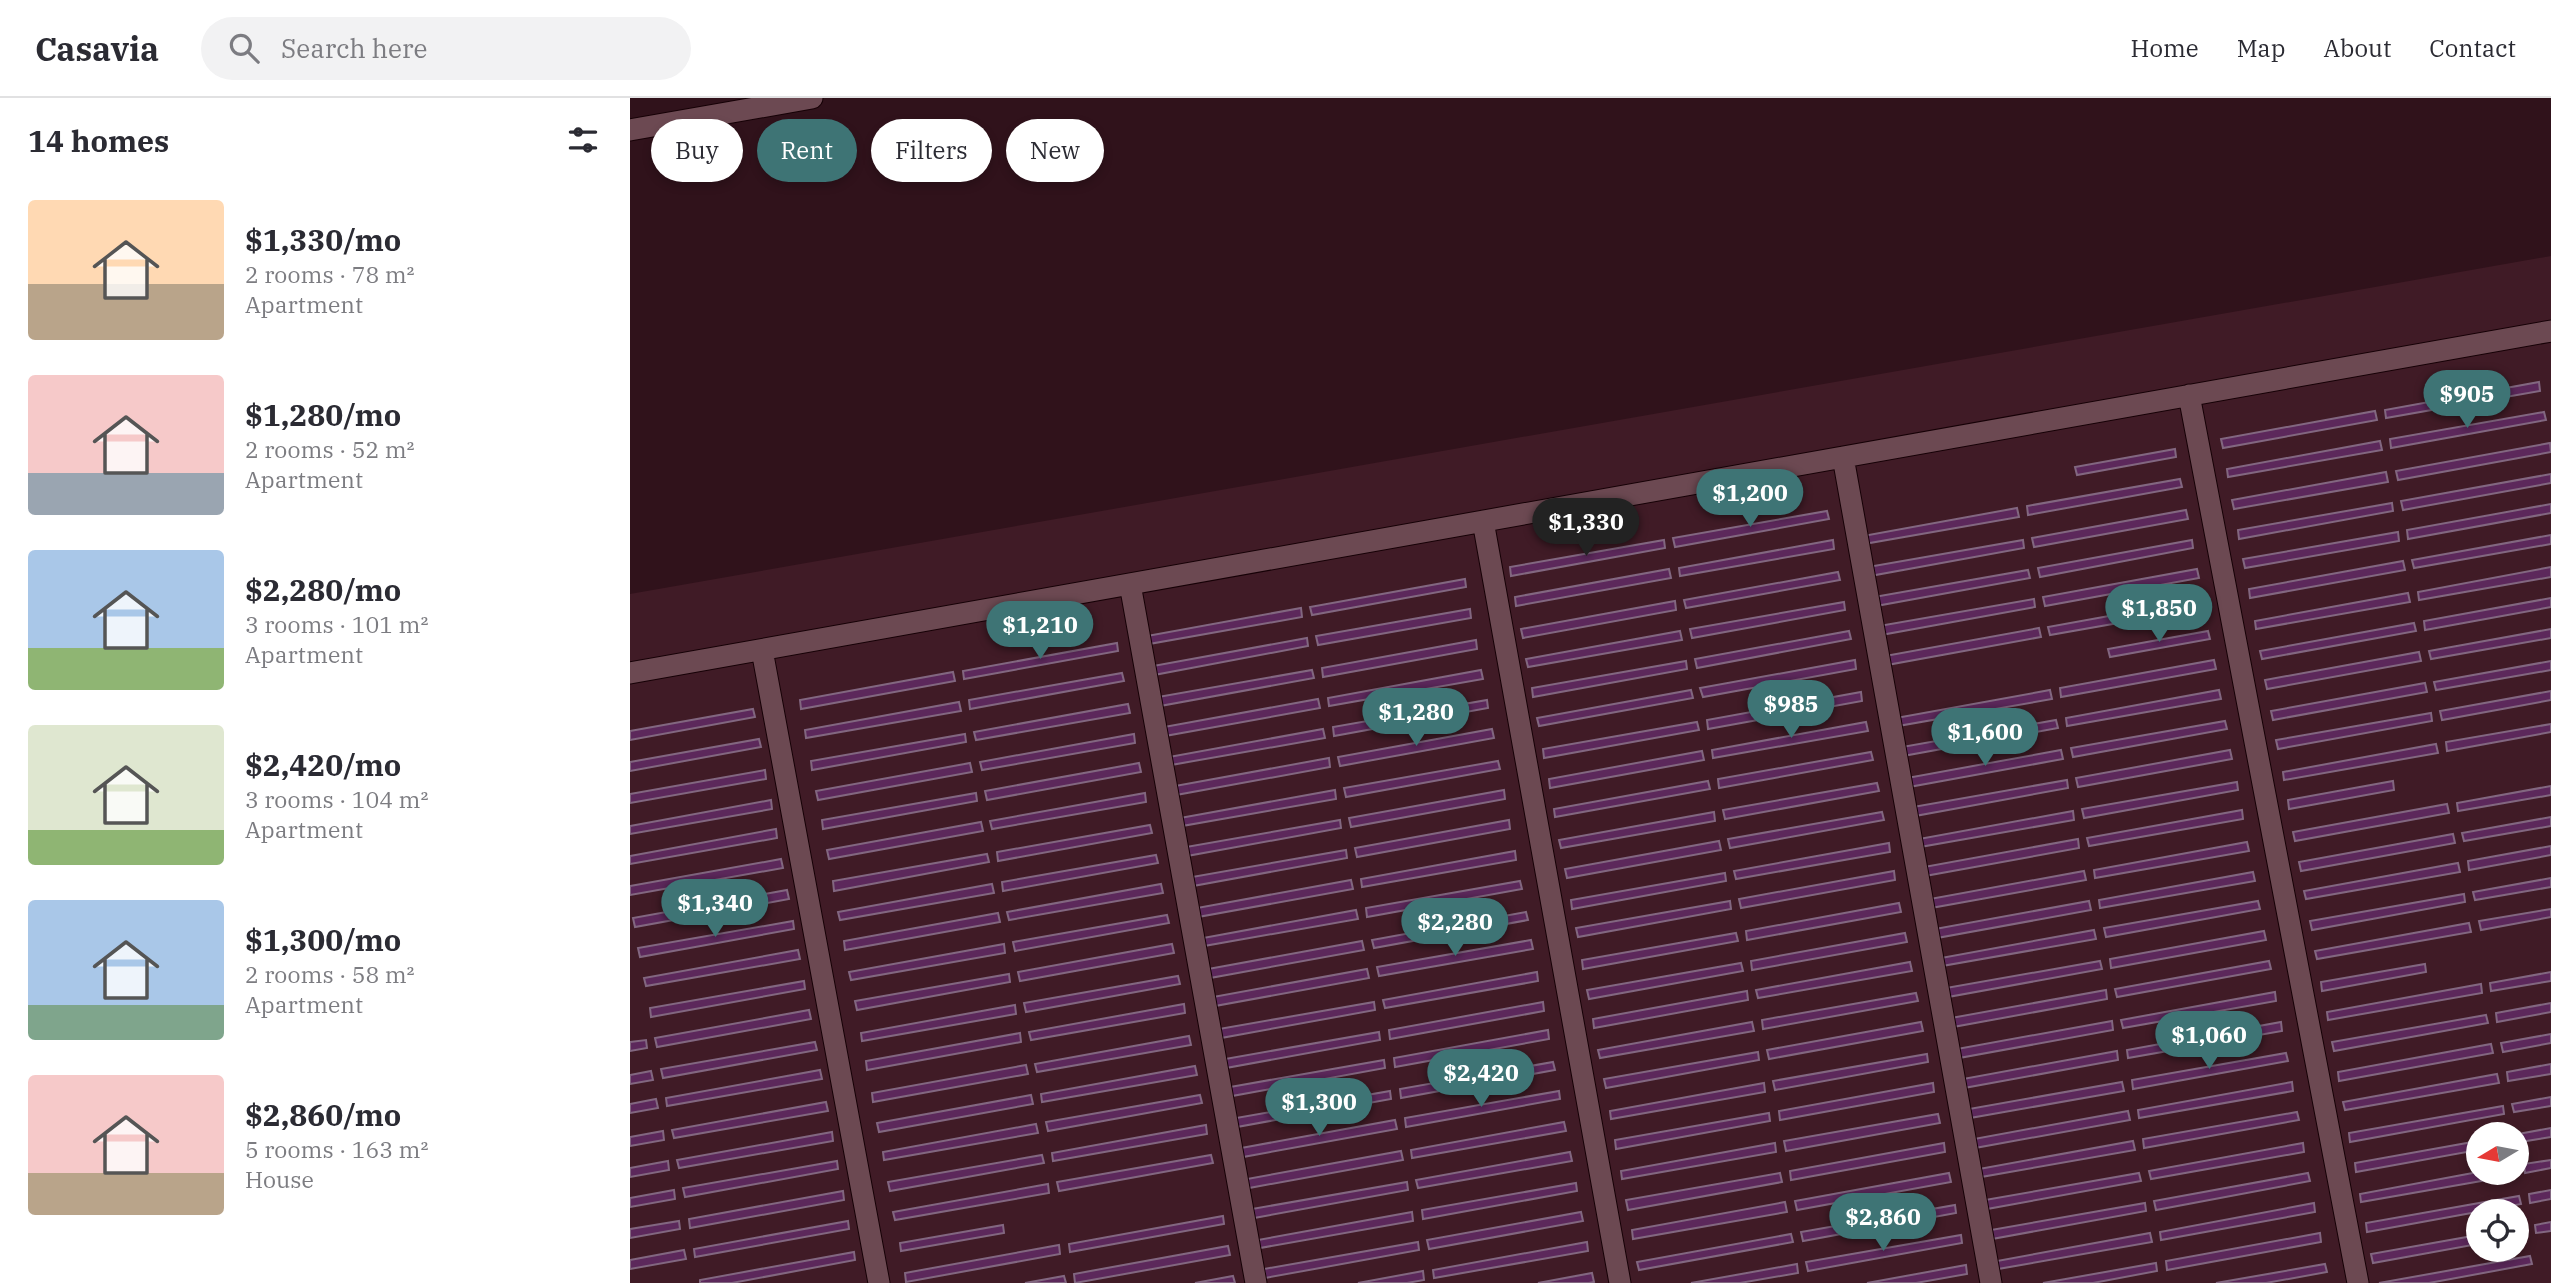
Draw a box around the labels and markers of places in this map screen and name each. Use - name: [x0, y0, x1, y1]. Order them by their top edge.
- pin: $905: [2426, 370, 2508, 430]
- pin: $1,200: [1693, 470, 1807, 529]
- pin: $1,330: [1529, 498, 1643, 558]
- pin: $1,850: [2102, 584, 2216, 644]
- pin: $1,210: [983, 602, 1097, 661]
- pin: $985: [1750, 680, 1832, 740]
- pin: $1,280: [1359, 688, 1473, 748]
- pin: $1,600: [1928, 708, 2042, 768]
- pin: $1,340: [658, 880, 772, 939]
- pin: $2,280: [1398, 898, 1512, 958]
- pin: $1,060: [2152, 1012, 2266, 1071]
- pin: $2,420: [1424, 1049, 1538, 1109]
- pin: $1,300: [1262, 1079, 1376, 1138]
- pin: $2,860: [1826, 1194, 1940, 1253]

